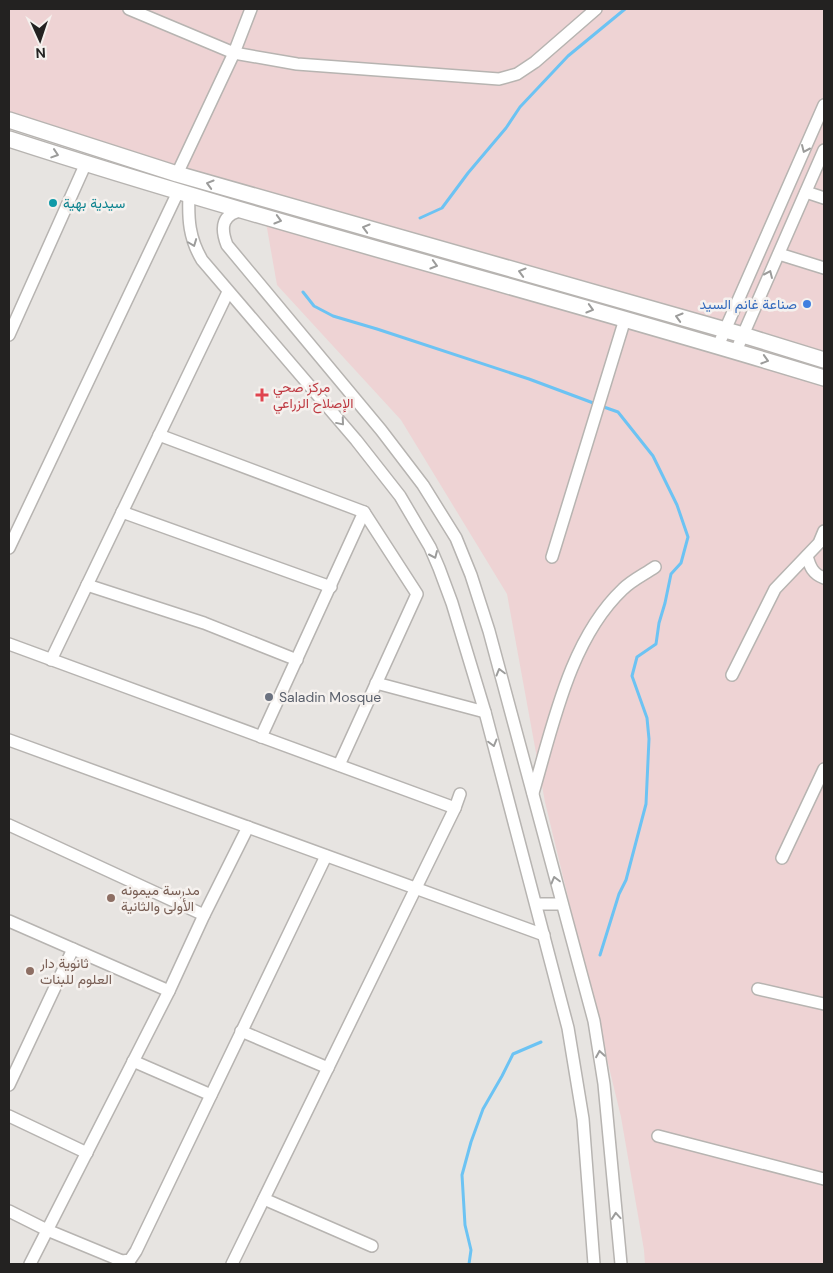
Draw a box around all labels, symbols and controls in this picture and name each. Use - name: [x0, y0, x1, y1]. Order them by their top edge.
- north arrow: [15, 15, 65, 65]
- text: N: [35, 44, 46, 62]
- one-way arrow: [800, 144, 811, 153]
- one-way arrow: [50, 148, 59, 158]
- one-way arrow: [206, 179, 214, 189]
- place label: سيدية بهية: [63, 194, 125, 212]
- marker: سيدية بهية: [47, 197, 59, 209]
- one-way arrow: [273, 215, 281, 225]
- one-way arrow: [362, 223, 370, 234]
- one-way arrow: [187, 238, 198, 247]
- one-way arrow: [430, 259, 438, 269]
- one-way arrow: [519, 268, 527, 278]
- one-way arrow: [763, 270, 774, 279]
- place label: صناعة غانم السيد: [699, 295, 797, 313]
- marker: صناعة غانم السيد: [801, 298, 813, 310]
- one-way arrow: [586, 304, 594, 314]
- one-way arrow: [675, 312, 683, 322]
- one-way arrow: [760, 354, 769, 364]
- place label: مركز صحي الإصلاح الزراعي: [273, 378, 353, 415]
- marker: مركز صحي الإصلاح الزراعي: [255, 388, 269, 402]
- one-way arrow: [335, 417, 344, 426]
- one-way arrow: [427, 550, 438, 559]
- one-way arrow: [495, 669, 505, 677]
- place label: Saladin Mosque: [279, 688, 381, 706]
- marker: Saladin Mosque: [263, 691, 275, 703]
- one-way arrow: [488, 738, 498, 747]
- one-way arrow: [551, 876, 561, 884]
- place label: مدرسة ميمونه الأولى والثانية: [121, 881, 200, 915]
- marker: مدرسة ميمونه الأولى والثانية: [105, 892, 117, 904]
- place label: ثانوية دار العلوم للبنات: [39, 954, 112, 988]
- marker: ثانوية دار العلوم للبنات: [24, 965, 36, 977]
- one-way arrow: [595, 1050, 606, 1058]
- one-way arrow: [611, 1211, 622, 1219]

